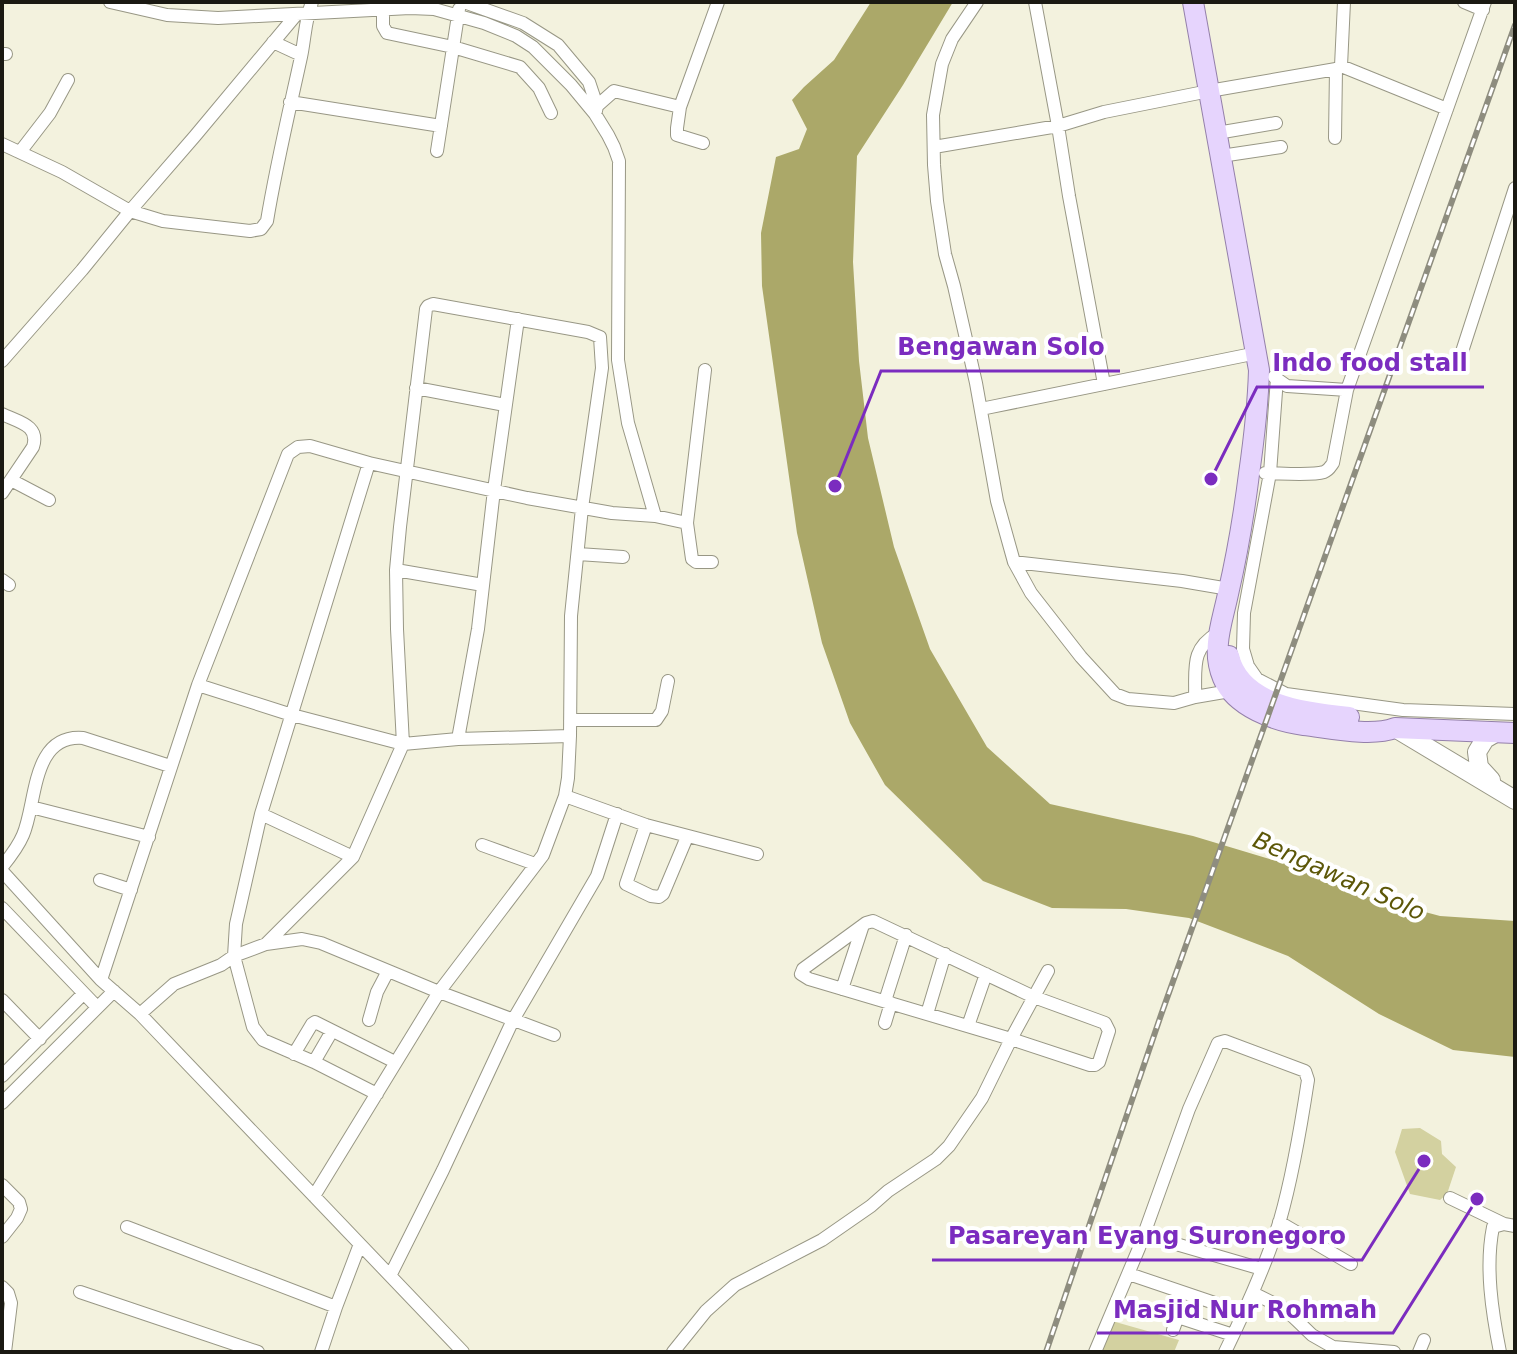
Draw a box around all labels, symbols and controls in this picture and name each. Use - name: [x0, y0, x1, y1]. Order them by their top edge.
- callout: Bengawan Solo: [881, 323, 1120, 371]
- text: Bengawan Solo: [897, 333, 1105, 361]
- callout: Indo food stall: [1257, 339, 1484, 387]
- text: Indo food stall: [1272, 349, 1468, 377]
- water label: Bengawan Solo: [1249, 826, 1429, 926]
- callout: Pasareyan Eyang Suronegoro: [932, 1212, 1362, 1260]
- text: Pasareyan Eyang Suronegoro: [948, 1222, 1346, 1250]
- callout: Masjid Nur Rohmah: [1097, 1285, 1393, 1333]
- text: Masjid Nur Rohmah: [1113, 1296, 1377, 1324]

